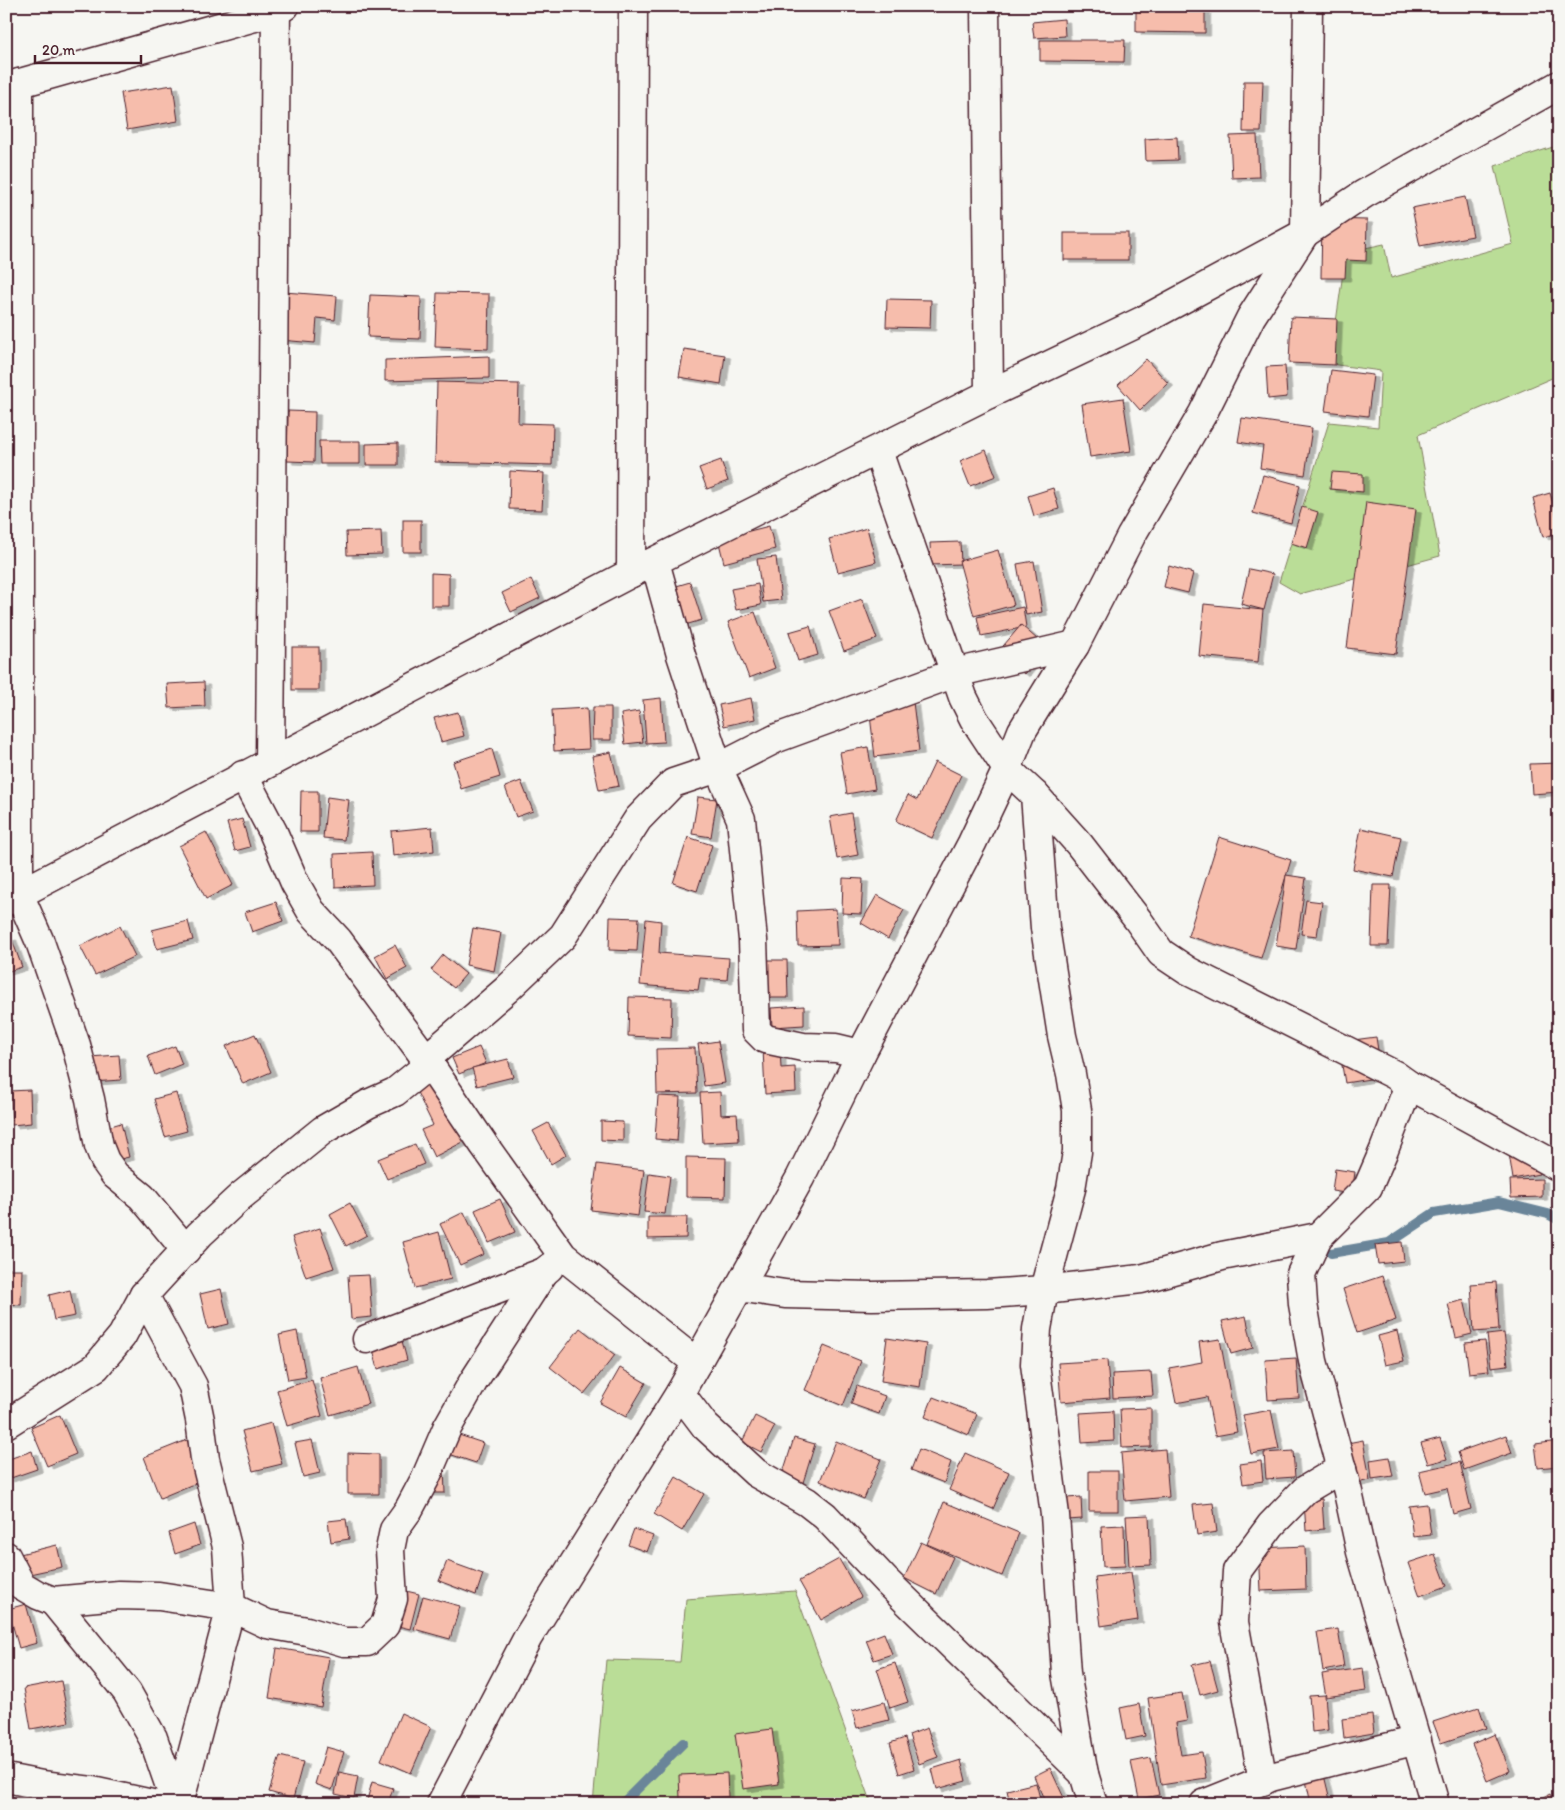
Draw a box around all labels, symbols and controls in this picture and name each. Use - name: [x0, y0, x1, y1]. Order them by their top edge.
- scale bar: [35, 32, 141, 64]
- text: 20 m: [42, 41, 76, 59]

